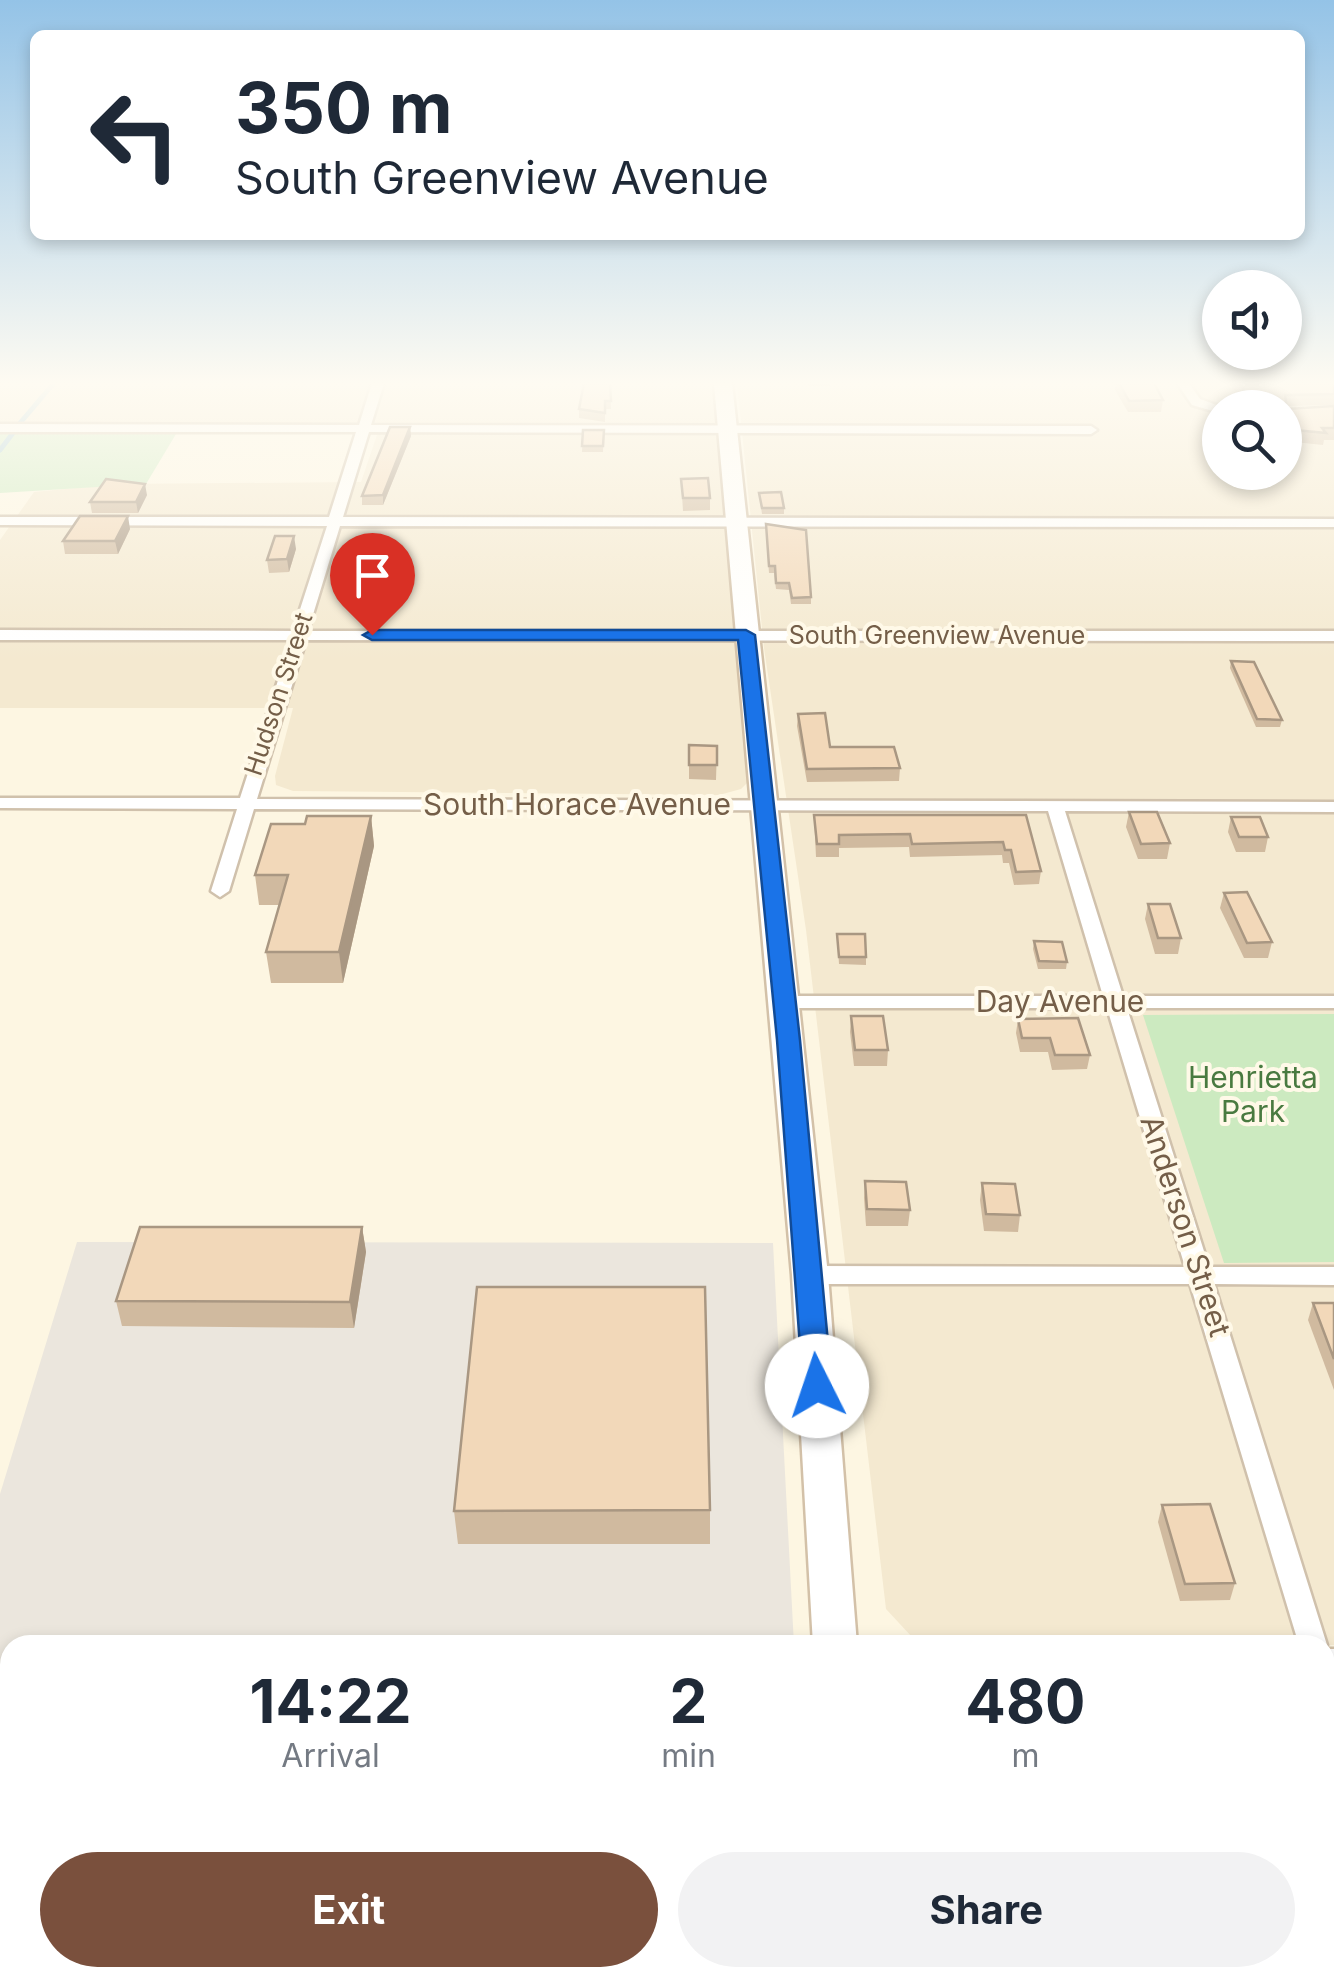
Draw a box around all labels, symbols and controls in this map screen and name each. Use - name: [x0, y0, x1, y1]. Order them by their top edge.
- text: 350 m: [235, 65, 453, 150]
- icon: left: [70, 70, 200, 200]
- text: South Greenview Avenue: [235, 150, 769, 205]
- map controls: [1202, 270, 1302, 490]
- button: sound: [1202, 270, 1302, 370]
- button: search: [1202, 390, 1302, 490]
- pin: [330, 533, 415, 636]
- icon: arrive: [345, 548, 400, 603]
- street label: Hudson Street: [238, 609, 318, 779]
- street label: South Greenview Avenue: [789, 620, 1085, 650]
- street label: South Horace Avenue: [423, 786, 731, 822]
- street label: Day Avenue: [976, 983, 1144, 1019]
- park label: Henrietta Park: [1188, 1059, 1318, 1129]
- street label: Anderson Street: [1133, 1111, 1239, 1341]
- position arrow: [765, 1334, 869, 1438]
- text: 14:22: [250, 1665, 412, 1737]
- text: 2: [670, 1665, 707, 1737]
- text: 480: [965, 1665, 1085, 1737]
- text: Arrival: [281, 1736, 380, 1775]
- text: min: [661, 1736, 716, 1775]
- text: m: [1011, 1736, 1039, 1775]
- button: Exit: [40, 1852, 658, 1967]
- button: Share: [678, 1852, 1295, 1967]

